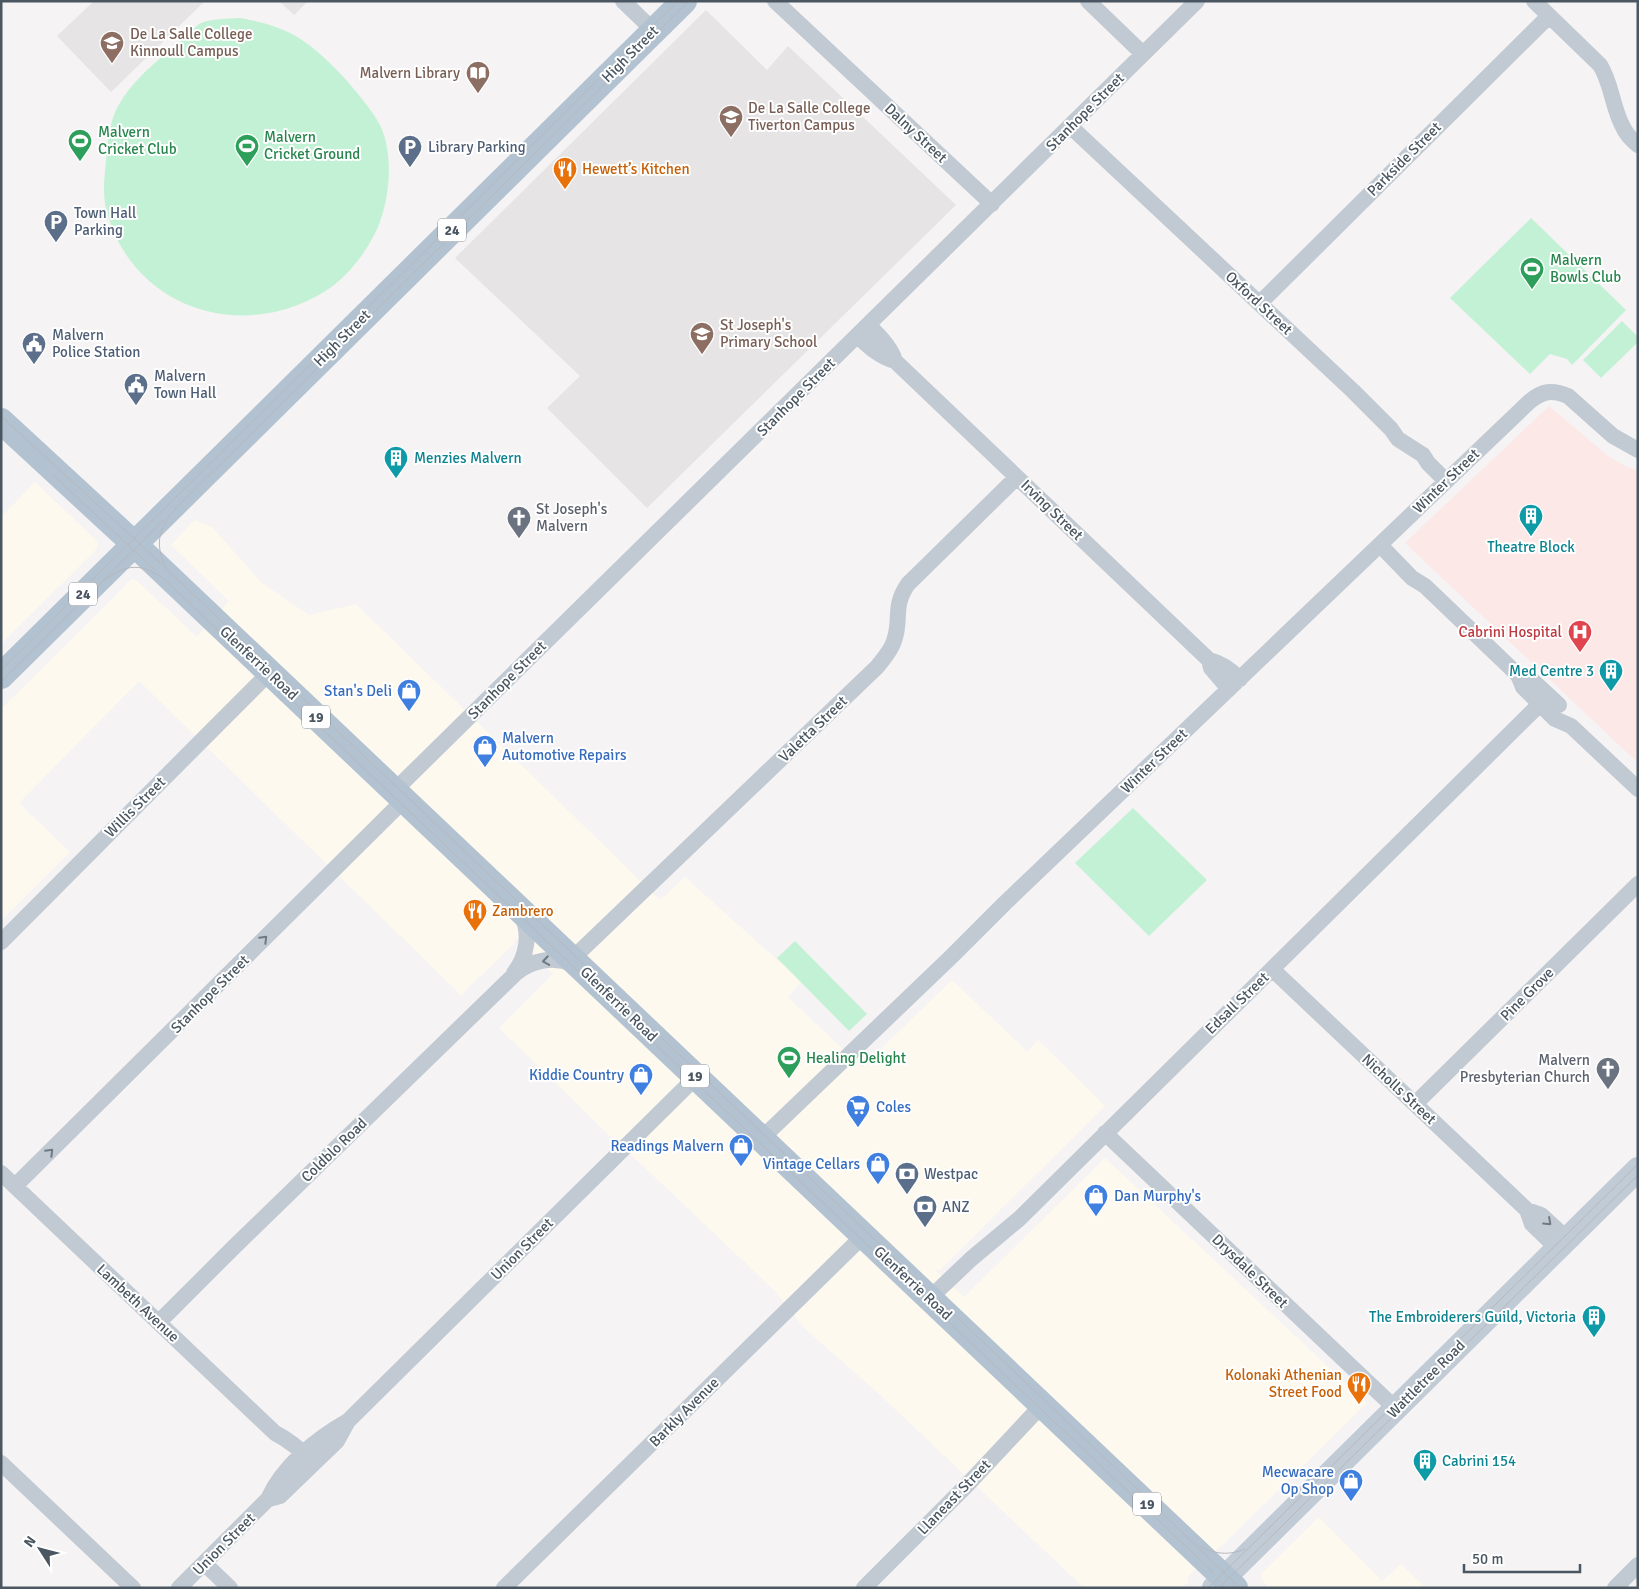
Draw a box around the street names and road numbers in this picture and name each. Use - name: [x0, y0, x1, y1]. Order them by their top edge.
- street label: High Street: [598, 22, 662, 86]
- street label: Stanhope Street: [1042, 69, 1128, 155]
- street label: Dalny Street: [881, 100, 951, 166]
- street label: Parkside Street: [1363, 118, 1445, 200]
- road number: 24: [438, 218, 466, 242]
- street label: Oxford Street: [1222, 267, 1296, 339]
- street label: High Street: [310, 306, 374, 370]
- street label: Stanhope Street: [753, 354, 839, 440]
- street label: Winter Street: [1409, 445, 1483, 517]
- street label: Irving Street: [1017, 476, 1087, 544]
- road number: 24: [69, 582, 97, 606]
- street label: Glenferrie Road: [216, 622, 302, 704]
- street label: Stanhope Street: [464, 637, 550, 723]
- street label: Valetta Street: [775, 692, 851, 766]
- road number: 19: [302, 706, 330, 729]
- street label: Winter Street: [1117, 725, 1191, 797]
- street label: Willis Street: [101, 773, 169, 841]
- street label: Stanhope Street: [167, 951, 253, 1037]
- street label: Glenferrie Road: [577, 963, 661, 1045]
- street label: Pine Grove: [1497, 964, 1557, 1024]
- street label: Edsall Street: [1201, 968, 1273, 1038]
- street label: Nicholls Street: [1358, 1050, 1440, 1128]
- road number: 19: [681, 1064, 709, 1088]
- street label: Coldblo Road: [297, 1114, 371, 1186]
- street label: Union Street: [487, 1214, 557, 1284]
- street label: Drysdale Street: [1208, 1230, 1292, 1312]
- street label: Glenferrie Road: [870, 1242, 956, 1324]
- street label: Lambeth Avenue: [93, 1260, 183, 1346]
- street label: Wattletree Road: [1383, 1336, 1469, 1422]
- street label: Barkly Avenue: [645, 1373, 723, 1451]
- street label: Llaneast Street: [914, 1456, 994, 1538]
- road number: 19: [1133, 1492, 1161, 1516]
- street label: Union Street: [189, 1509, 259, 1579]

